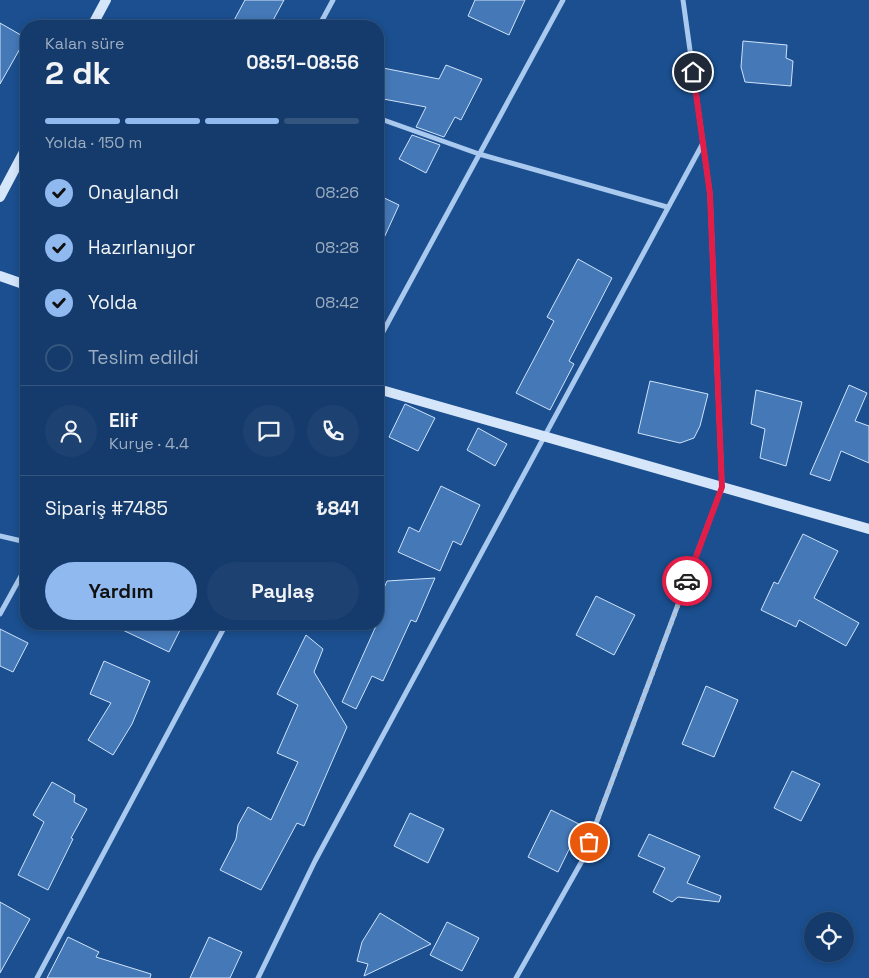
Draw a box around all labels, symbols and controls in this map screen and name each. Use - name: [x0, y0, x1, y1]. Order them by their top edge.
- text: Kalan süre: [45, 33, 124, 54]
- text: 08:51–08:56: [246, 50, 359, 75]
- pin: [672, 51, 714, 93]
- text: 2 dk: [45, 53, 111, 93]
- icon: home: [679, 58, 707, 86]
- text: Yolda · 150 m: [45, 132, 142, 153]
- icon: check: [45, 179, 73, 207]
- text: Onaylandı: [88, 180, 179, 205]
- text: 08:26: [315, 182, 359, 203]
- icon: check: [45, 234, 73, 262]
- text: Hazırlanıyor: [88, 235, 196, 260]
- text: 08:28: [315, 237, 359, 258]
- icon: check: [45, 289, 73, 317]
- text: Yolda: [88, 290, 138, 315]
- text: 08:42: [315, 292, 359, 313]
- text: Teslim edildi: [88, 345, 199, 370]
- button: person: [45, 405, 97, 457]
- button: chat: [243, 405, 295, 457]
- button: phone: [307, 405, 359, 457]
- text: Elif: [109, 408, 138, 433]
- text: Kurye · 4.4: [109, 433, 189, 454]
- text: Sipariş #7485: [45, 496, 168, 521]
- text: ₺841: [316, 496, 359, 521]
- courier: [662, 556, 712, 606]
- button: Yardım: [45, 562, 197, 620]
- button: Paylaş: [207, 562, 359, 620]
- icon: car: [673, 567, 701, 595]
- pin: [568, 821, 610, 863]
- icon: bag: [575, 828, 603, 856]
- map controls: [804, 912, 854, 962]
- button: locate: [804, 912, 854, 962]

